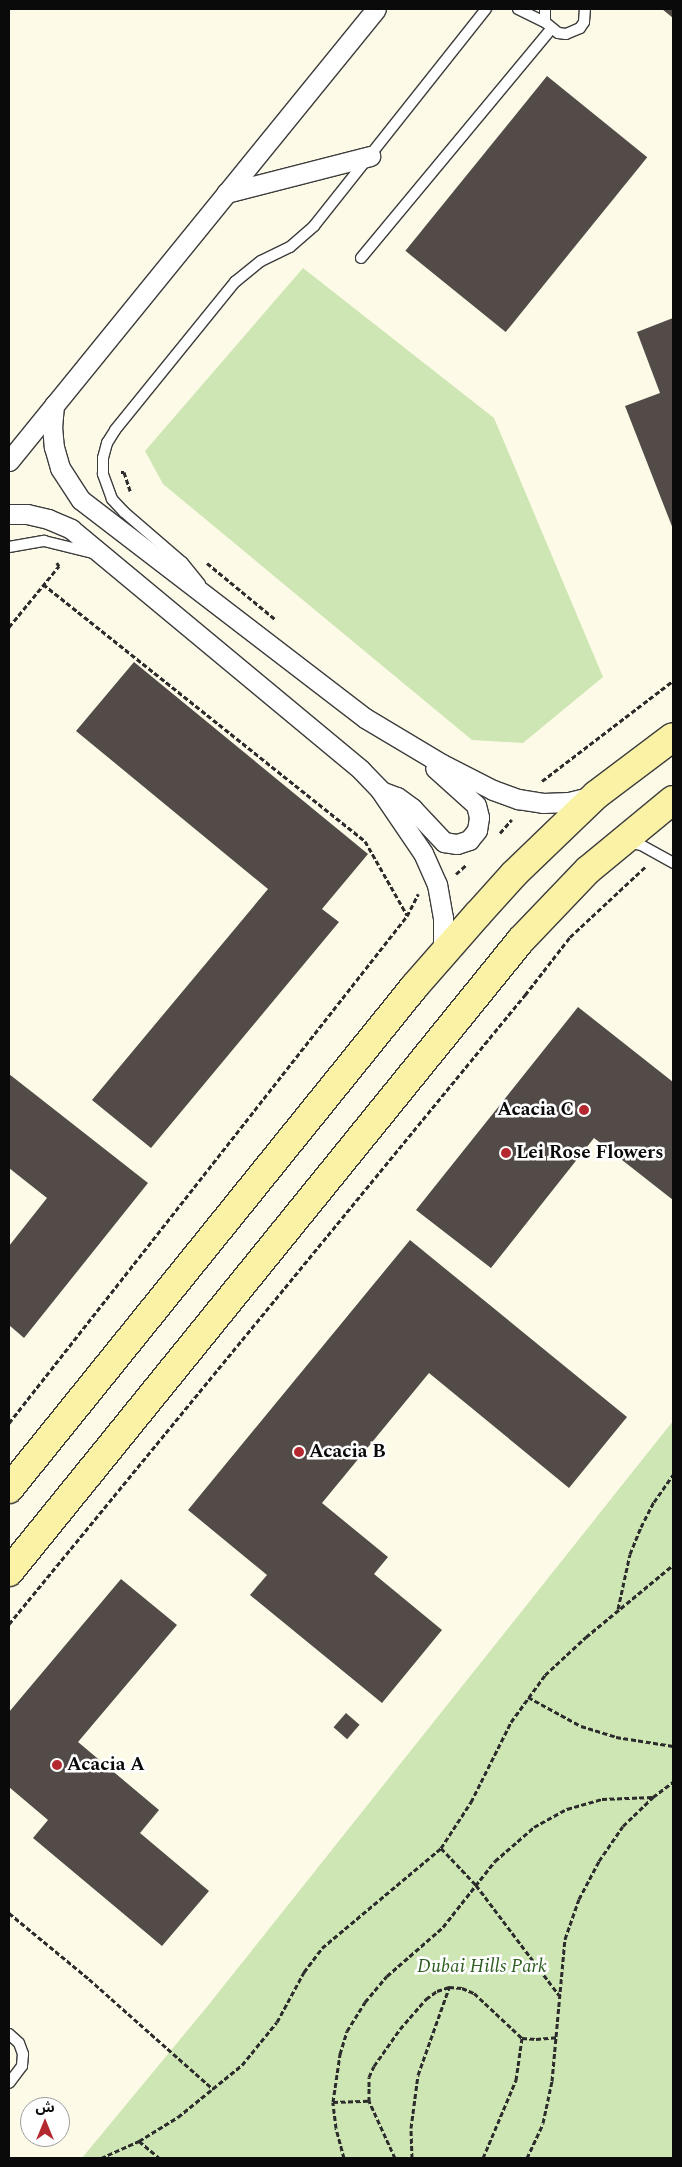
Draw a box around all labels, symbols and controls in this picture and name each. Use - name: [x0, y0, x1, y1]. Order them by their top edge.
- place label: Acacia C: [497, 1099, 574, 1121]
- marker: Acacia C: [578, 1104, 590, 1116]
- place label: Lei Rose Flowers: [516, 1142, 663, 1164]
- marker: Lei Rose Flowers: [500, 1147, 512, 1159]
- place label: Acacia B: [309, 1441, 386, 1463]
- marker: Acacia B: [293, 1446, 305, 1458]
- place label: Acacia A: [67, 1754, 145, 1776]
- marker: Acacia A: [51, 1759, 63, 1771]
- park label: Dubai Hills Park: [417, 1956, 547, 1978]
- north arrow: [20, 2097, 70, 2147]
- text: ش: [35, 2097, 55, 2118]

